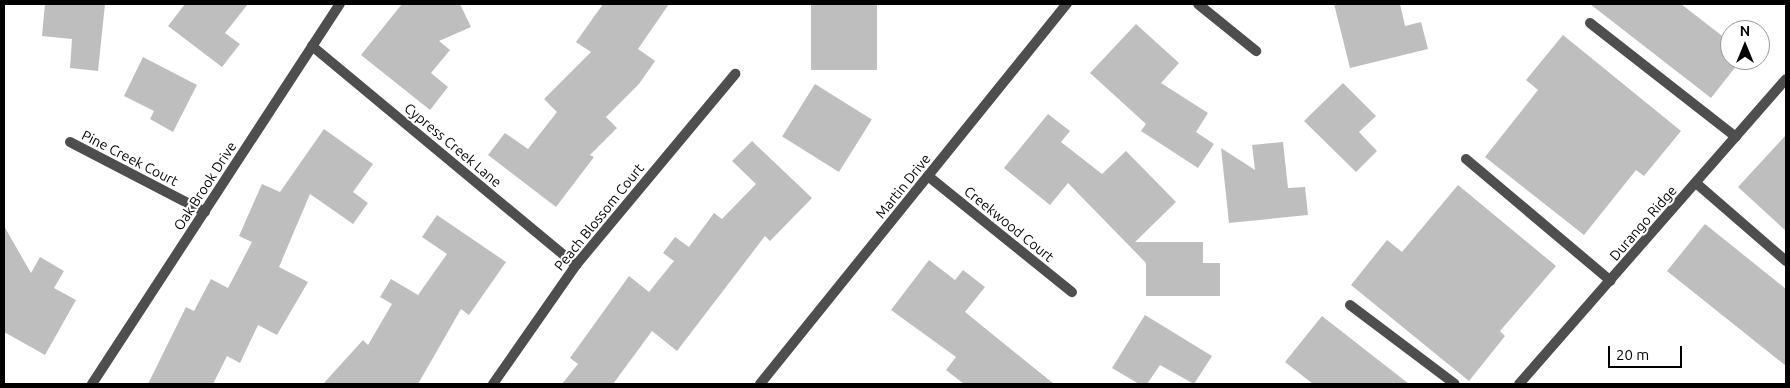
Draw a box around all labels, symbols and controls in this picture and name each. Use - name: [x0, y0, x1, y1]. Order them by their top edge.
- north arrow: [1720, 20, 1770, 70]
- text: N: [1740, 23, 1750, 39]
- street label: Cypress Creek Lane: [401, 99, 505, 191]
- street label: Pine Creek Court: [79, 126, 181, 190]
- street label: Oak Brook Drive: [170, 139, 240, 233]
- street label: Martin Drive: [872, 150, 934, 222]
- street label: Peach Blossom Court: [551, 160, 647, 274]
- street label: Durango Ridge: [1606, 182, 1680, 264]
- street label: Creekwood Court: [961, 183, 1057, 265]
- scale bar: [1610, 336, 1684, 368]
- text: 20 m: [1616, 346, 1649, 363]

